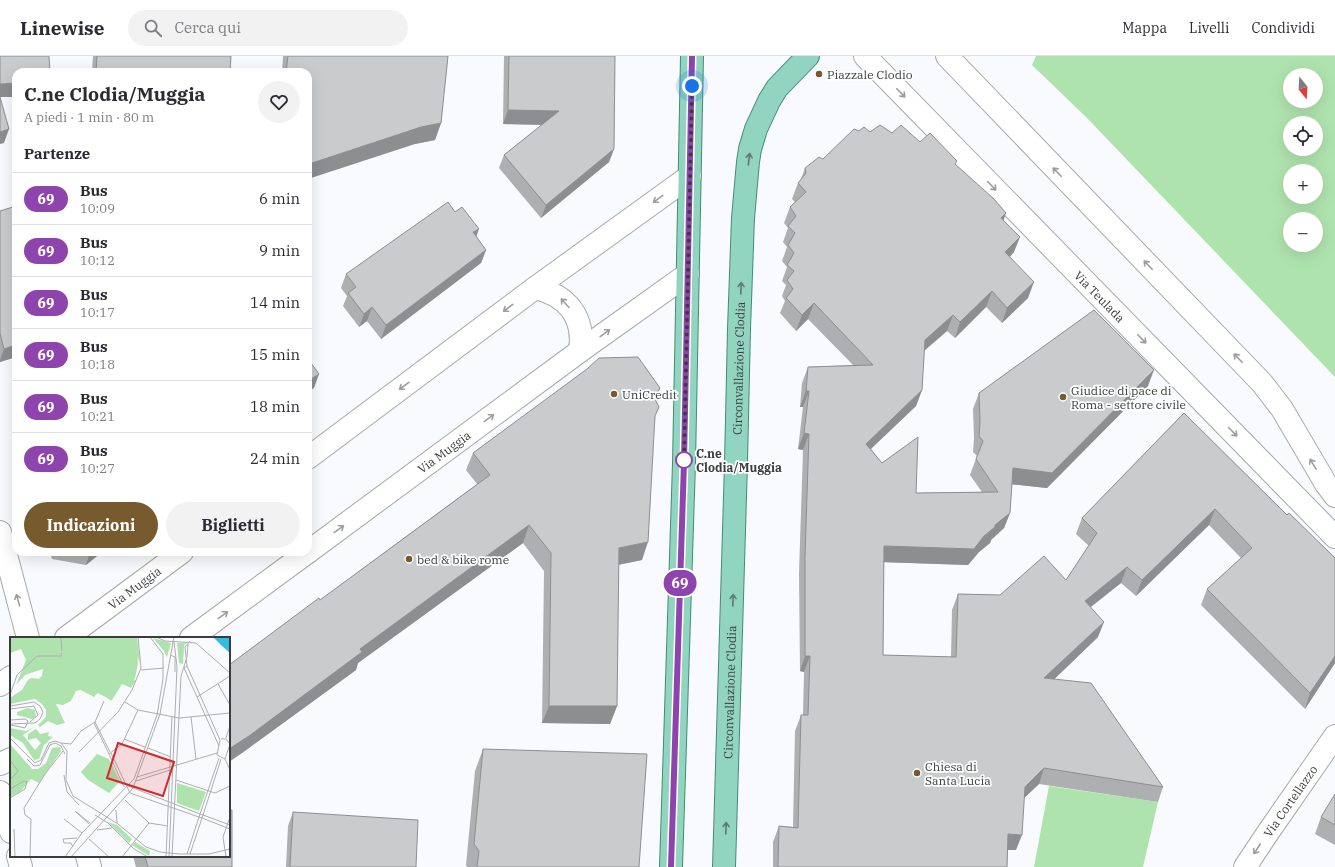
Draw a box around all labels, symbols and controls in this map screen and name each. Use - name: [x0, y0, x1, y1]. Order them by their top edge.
- search box: [128, 10, 408, 46]
- text: Linewise: [20, 16, 104, 40]
- icon: search: [142, 17, 164, 39]
- text: Cerca qui: [174, 18, 241, 37]
- text: Mappa: [1122, 19, 1167, 37]
- text: Livelli: [1189, 19, 1229, 37]
- text: Condividi: [1251, 19, 1315, 37]
- place label: Piazzale Clodio: [827, 67, 913, 82]
- north arrow: [1283, 68, 1323, 108]
- map controls: [1283, 68, 1323, 252]
- marker: Piazzale Clodio: [814, 69, 824, 79]
- your location: [682, 76, 702, 96]
- button: heart: [258, 81, 300, 123]
- text: C.ne Clodia/Muggia: [24, 82, 205, 106]
- one-way arrow: [896, 88, 906, 98]
- text: A piedi · 1 min · 80 m: [24, 109, 154, 126]
- button: locate: [1283, 116, 1323, 156]
- text: Partenze: [24, 144, 90, 163]
- one-way arrow: [745, 152, 753, 165]
- button: +: [1283, 164, 1323, 204]
- one-way arrow: [1053, 167, 1062, 177]
- text: Bus: [80, 181, 108, 200]
- one-way arrow: [987, 181, 997, 191]
- text: 6 min: [259, 189, 300, 208]
- text: 69: [38, 190, 54, 208]
- one-way arrow: [653, 195, 664, 203]
- text: 10:09: [80, 200, 115, 217]
- button: −: [1283, 212, 1323, 252]
- text: Bus: [80, 233, 108, 252]
- text: 9 min: [259, 241, 300, 260]
- text: 69: [38, 242, 54, 260]
- text: 10:12: [80, 252, 115, 269]
- one-way arrow: [1143, 260, 1153, 270]
- street label: Via Teulada: [1071, 267, 1129, 326]
- one-way arrow: [737, 282, 744, 295]
- text: Bus: [80, 285, 108, 304]
- text: 14 min: [250, 293, 300, 312]
- text: 69: [38, 294, 54, 312]
- one-way arrow: [561, 298, 570, 308]
- street label: Circonvallazione Clodia: [729, 301, 748, 435]
- text: 10:17: [80, 304, 115, 321]
- one-way arrow: [502, 304, 513, 313]
- one-way arrow: [599, 329, 610, 337]
- one-way arrow: [1137, 334, 1147, 344]
- text: Bus: [80, 337, 108, 356]
- text: 15 min: [250, 345, 300, 364]
- text: 69: [38, 346, 54, 364]
- one-way arrow: [1234, 353, 1243, 363]
- text: 10:18: [80, 356, 115, 373]
- one-way arrow: [398, 382, 409, 390]
- place label: Giudice di pace di Roma - settore civile: [1071, 383, 1186, 412]
- place label: UniCredit: [622, 387, 677, 402]
- text: Bus: [80, 389, 108, 408]
- marker: UniCredit: [609, 389, 619, 399]
- marker: Giudice di pace di Roma - settore civile: [1058, 392, 1068, 402]
- text: 18 min: [250, 397, 300, 416]
- text: 69: [38, 398, 54, 416]
- text: 10:21: [80, 408, 115, 425]
- one-way arrow: [483, 414, 494, 422]
- street label: Via Muggia: [414, 427, 474, 476]
- one-way arrow: [1228, 427, 1238, 437]
- text: Bus: [80, 441, 108, 460]
- place label: C.ne Clodia/Muggia: [696, 446, 782, 475]
- text: 24 min: [250, 449, 300, 468]
- text: 69: [38, 450, 54, 468]
- marker: C.ne Clodia/Muggia: [675, 451, 693, 469]
- one-way arrow: [1309, 458, 1317, 470]
- text: 10:27: [80, 460, 115, 477]
- button: Indicazioni: [24, 502, 158, 548]
- button: Biglietti: [166, 502, 300, 548]
- one-way arrow: [334, 525, 345, 533]
- place label: bed & bike rome: [417, 552, 509, 567]
- marker: bed & bike rome: [404, 554, 414, 564]
- street label: Via Muggia: [105, 563, 164, 612]
- line badge: 69: [662, 570, 698, 596]
- text: 69: [672, 574, 688, 592]
- one-way arrow: [14, 594, 21, 607]
- one-way arrow: [729, 594, 736, 607]
- one-way arrow: [217, 611, 228, 619]
- street label: Circonvallazione Clodia: [720, 625, 739, 759]
- inset map: [10, 637, 230, 857]
- place label: Chiesa di Santa Lucia: [925, 759, 991, 788]
- street label: Via Cortellazzo: [1260, 762, 1320, 840]
- marker: Chiesa di Santa Lucia: [912, 768, 922, 778]
- one-way arrow: [722, 822, 729, 835]
- one-way arrow: [1253, 843, 1261, 854]

